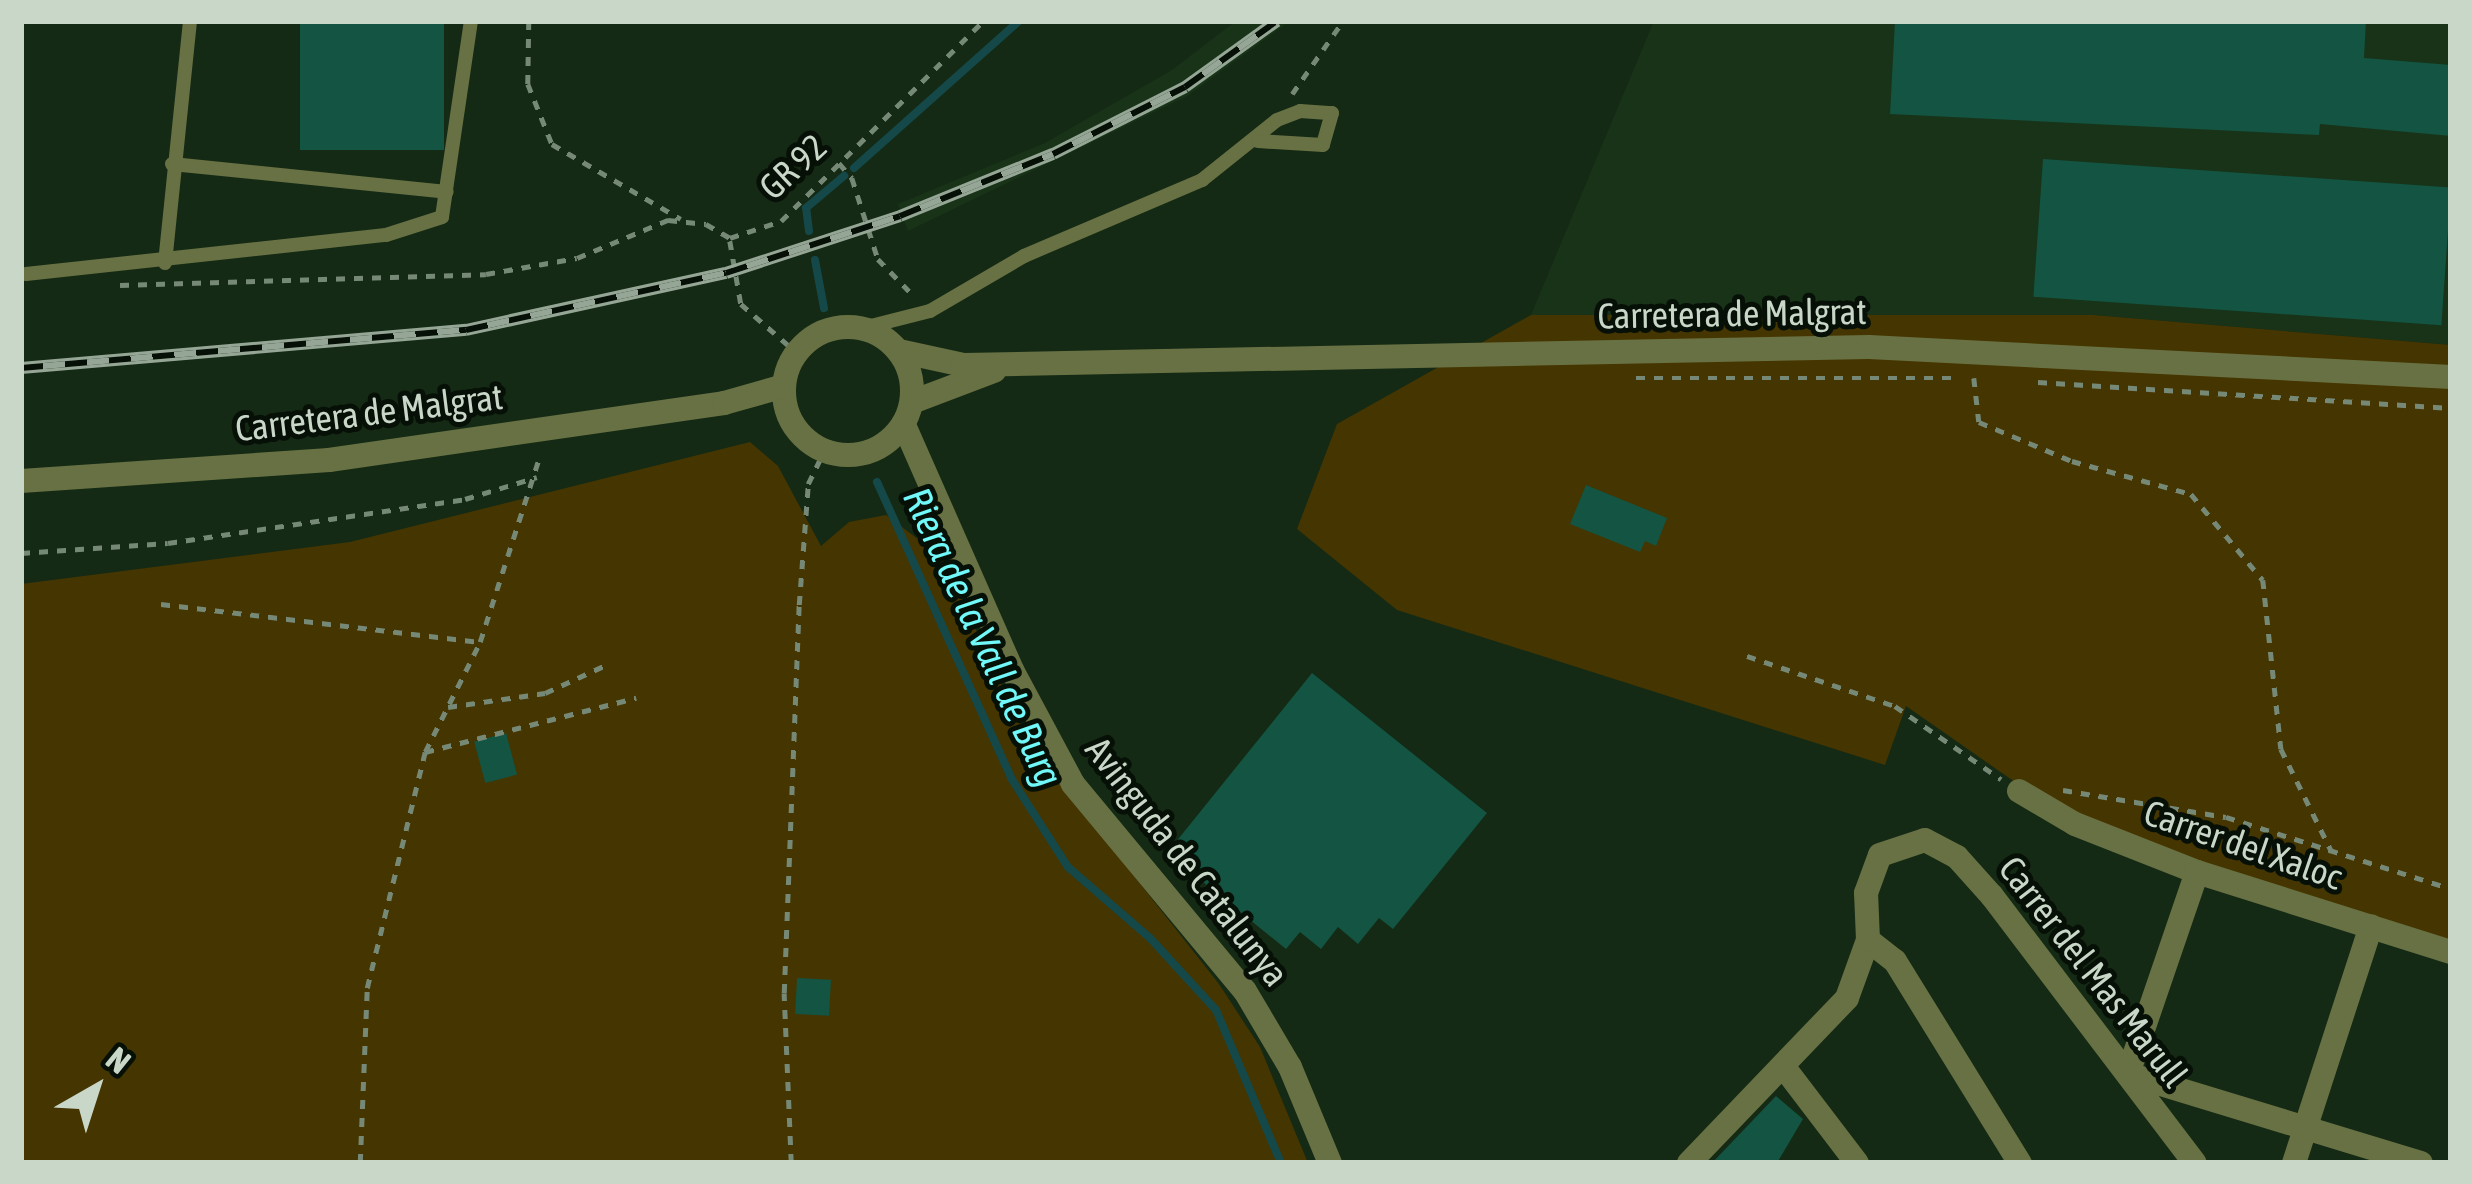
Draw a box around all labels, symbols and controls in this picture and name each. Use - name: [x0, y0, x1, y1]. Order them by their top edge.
- street label: GR 92: [751, 125, 835, 209]
- street label: Carretera de Malgrat: [1597, 290, 1867, 338]
- street label: Carretera de Malgrat: [233, 375, 505, 451]
- water label: Riera de la Vall de Burg: [893, 480, 1073, 794]
- street label: Avinguda de Catalunya: [1076, 729, 1298, 995]
- street label: Carrer del Xaloc: [2138, 791, 2348, 899]
- street label: Carrer del Mas Marull: [1990, 848, 2196, 1096]
- north arrow: [36, 1028, 156, 1148]
- text: N: [99, 1039, 138, 1081]

